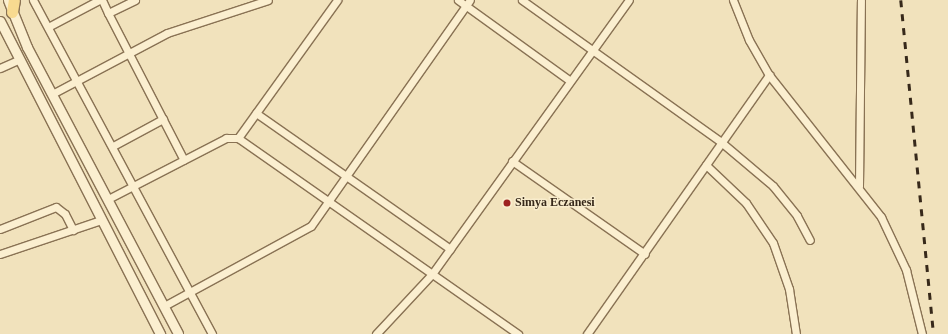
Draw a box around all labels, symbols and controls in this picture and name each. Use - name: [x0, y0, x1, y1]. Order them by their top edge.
- place label: Simya Eczanesi: [515, 196, 595, 210]
- marker: Simya Eczanesi: [502, 198, 512, 208]

